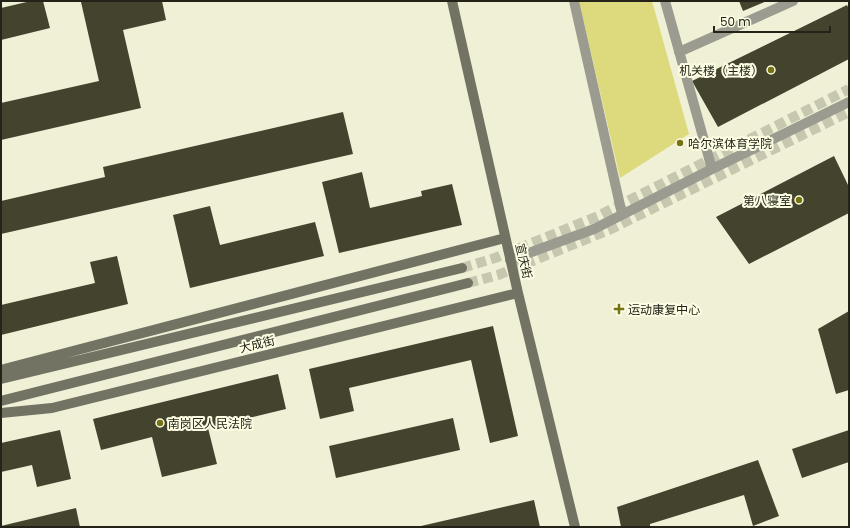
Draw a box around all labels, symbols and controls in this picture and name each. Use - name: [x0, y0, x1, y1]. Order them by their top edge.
- scale bar: [714, 8, 830, 34]
- text: 50 m: [720, 13, 751, 30]
- place label: 机关楼（主楼）: [679, 62, 763, 79]
- marker: 机关楼（主楼）: [766, 65, 776, 75]
- place label: 哈尔滨体育学院: [688, 135, 772, 152]
- marker: 哈尔滨体育学院: [675, 138, 685, 148]
- place label: 第八寝室: [743, 192, 791, 209]
- marker: 第八寝室: [794, 195, 804, 205]
- street label: 宣庆街: [512, 242, 536, 280]
- place label: 运动康复中心: [628, 301, 700, 318]
- marker: 运动康复中心: [613, 303, 625, 315]
- street label: 大成街: [237, 331, 277, 357]
- place label: 南岗区人民法院: [168, 415, 252, 432]
- marker: 南岗区人民法院: [155, 418, 165, 428]

